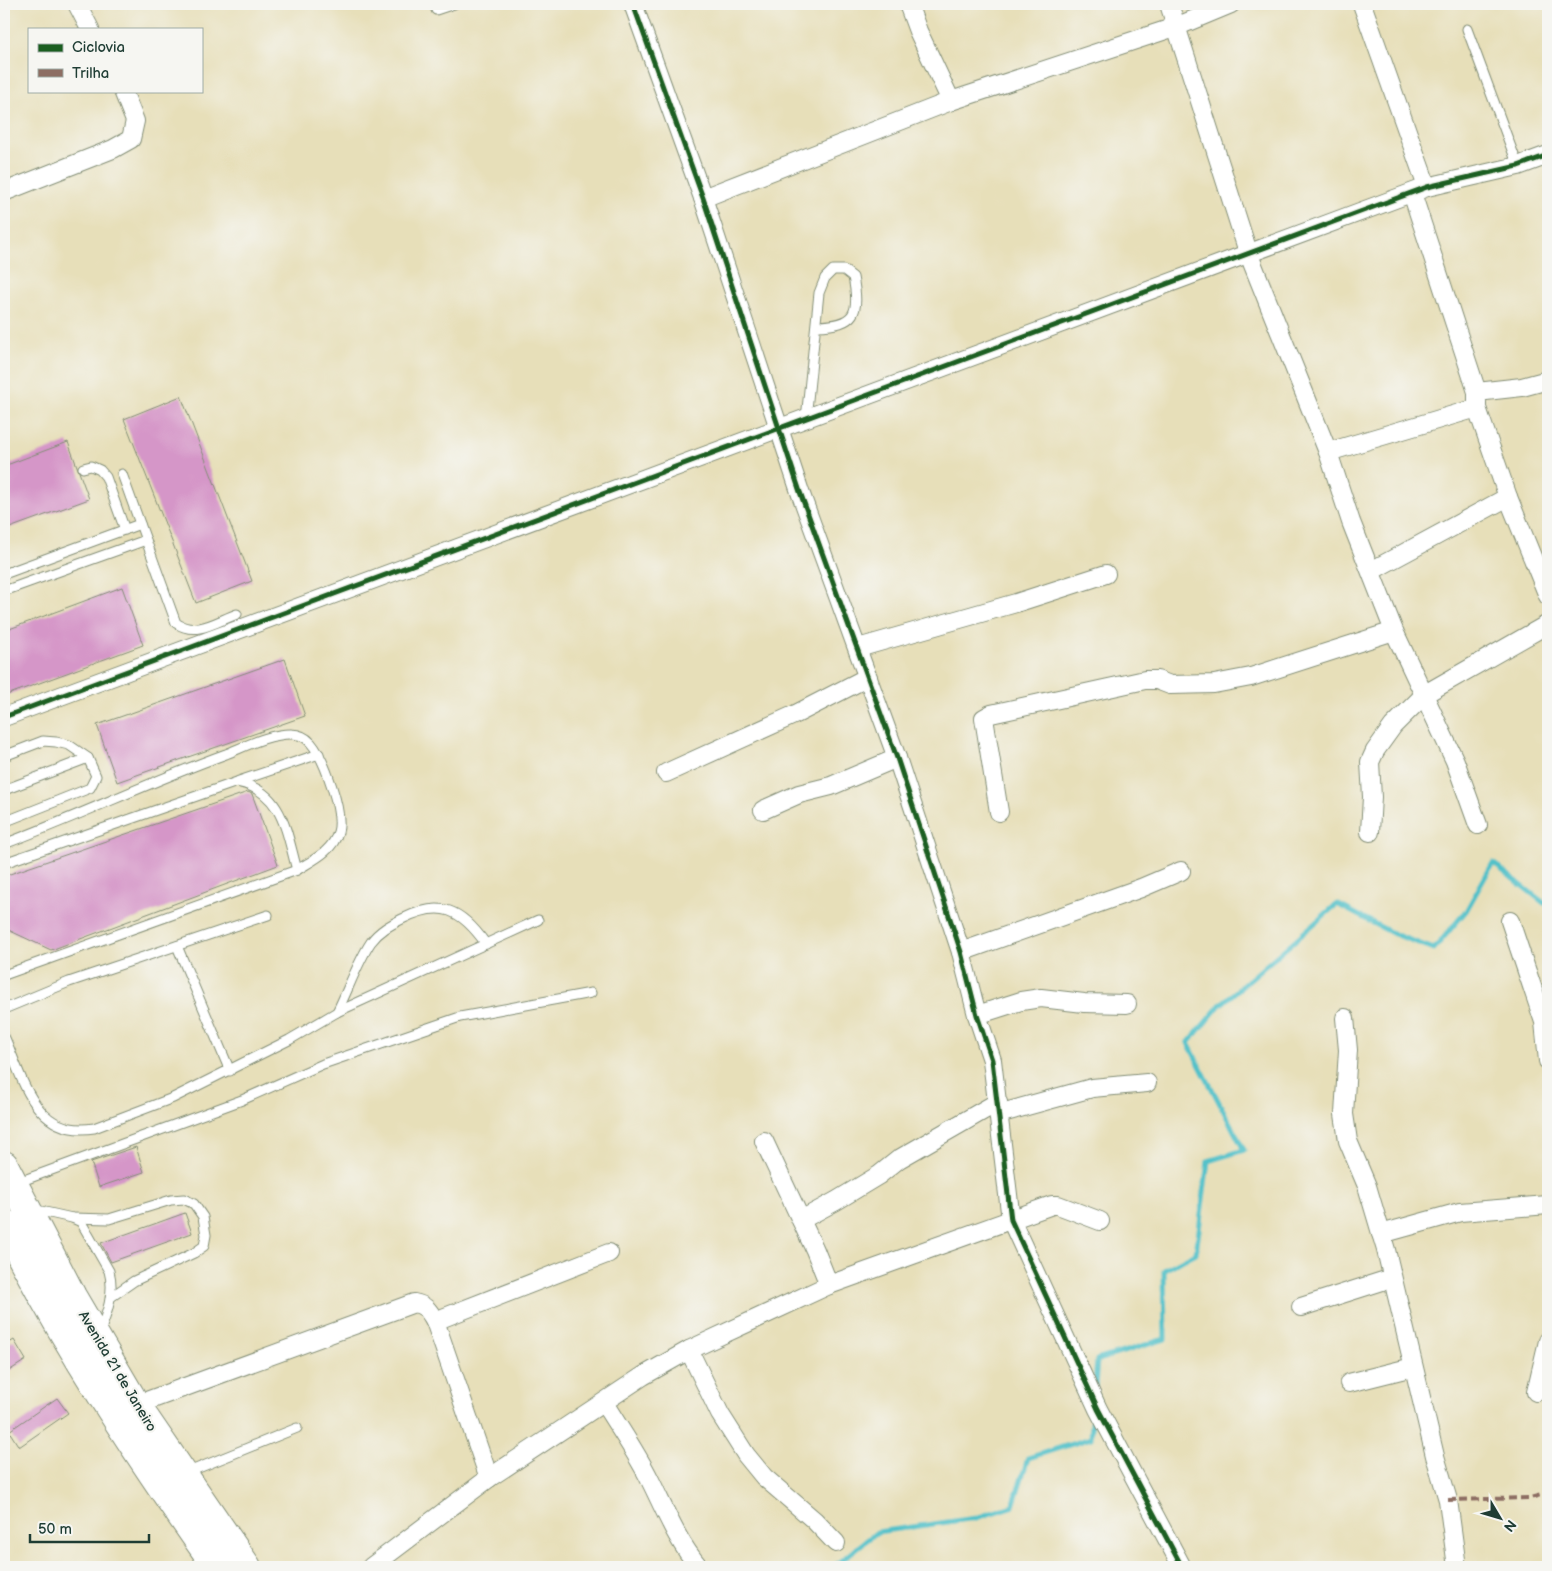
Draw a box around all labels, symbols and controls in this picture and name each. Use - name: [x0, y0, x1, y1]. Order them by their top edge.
- legend: [28, 28, 202, 92]
- text: Ciclovia: [72, 38, 125, 57]
- text: Trilha: [72, 64, 109, 83]
- street label: Avenida 21 de Janeiro: [75, 1308, 160, 1435]
- north arrow: [1474, 1494, 1524, 1544]
- scale bar: [30, 1511, 149, 1543]
- text: N: [1500, 1516, 1520, 1535]
- text: 50 m: [38, 1520, 72, 1539]

